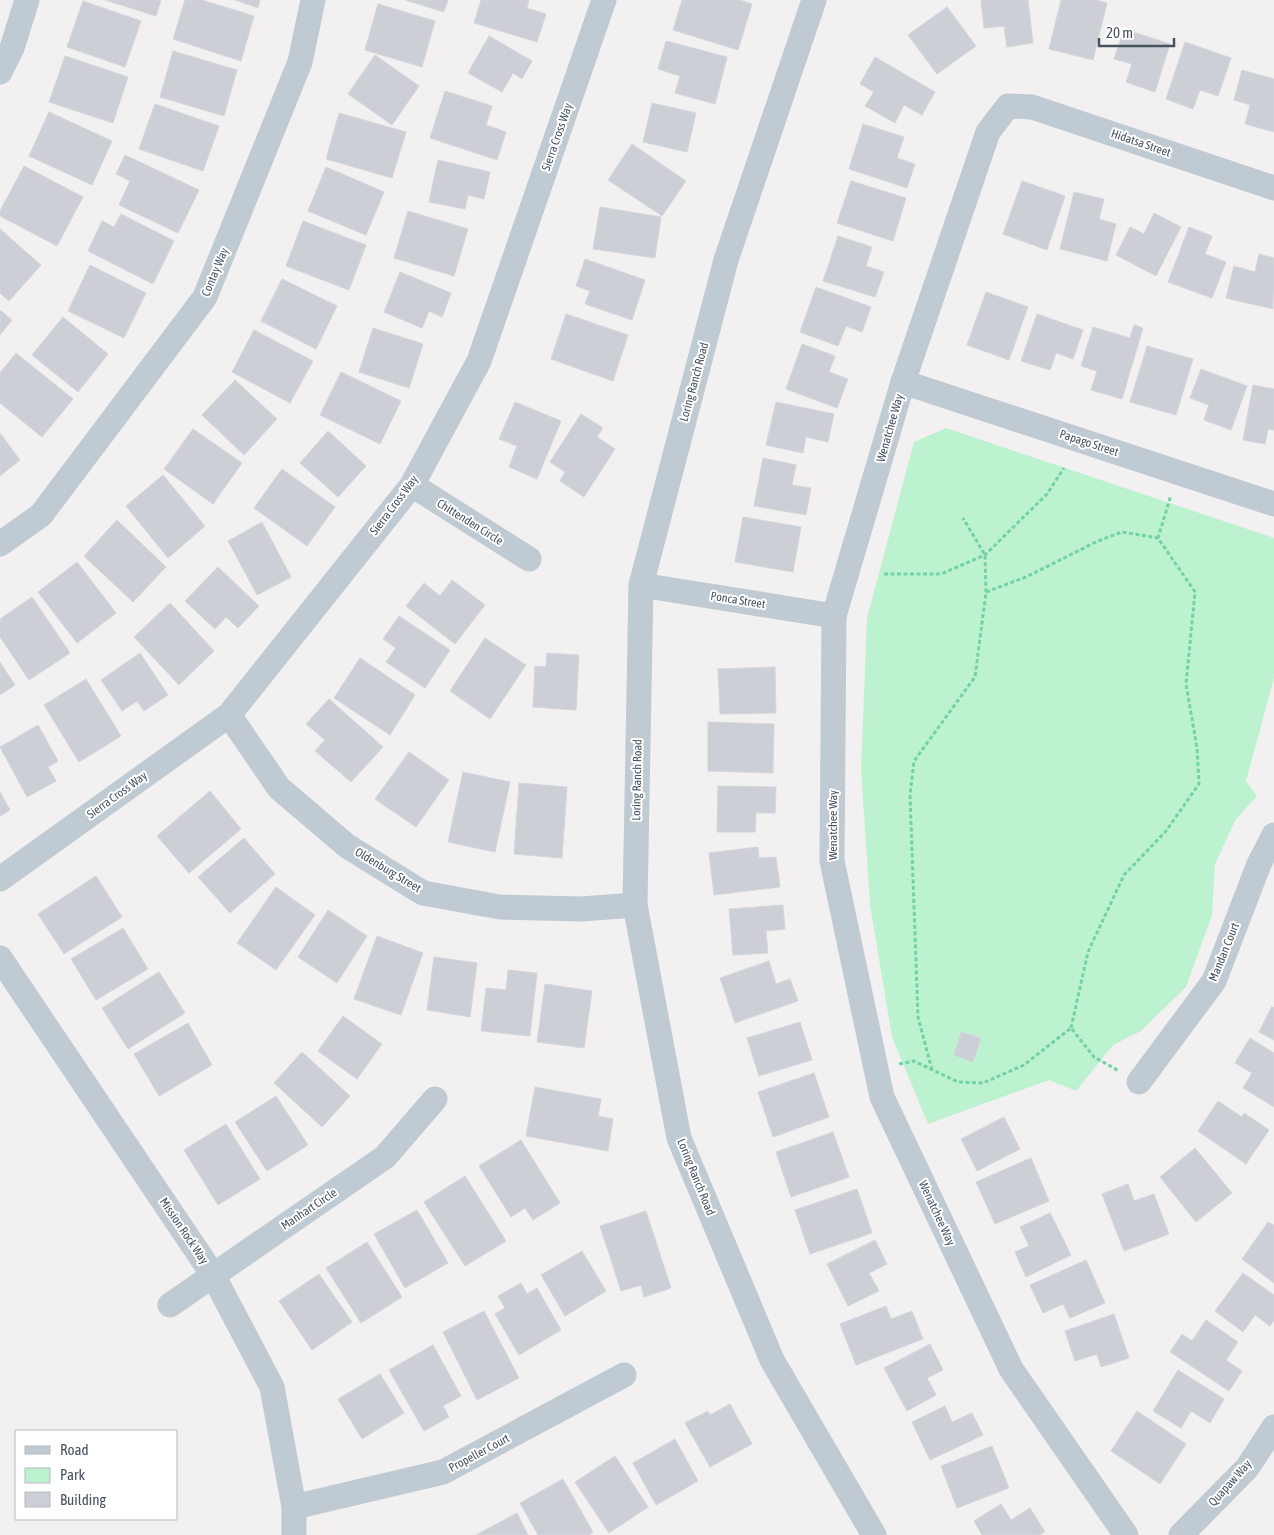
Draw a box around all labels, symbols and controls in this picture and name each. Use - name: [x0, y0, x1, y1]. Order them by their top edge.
- scale bar: [1099, 15, 1174, 47]
- text: 20 m: [1106, 24, 1133, 41]
- street label: Sierra Cross Way: [539, 101, 575, 173]
- street label: Hidatsa Street: [1109, 126, 1173, 160]
- street label: Contay Way: [199, 246, 231, 298]
- street label: Loring Ranch Road: [677, 341, 711, 423]
- street label: Wenatchee Way: [874, 392, 906, 464]
- street label: Papago Street: [1058, 427, 1121, 459]
- street label: Sierra Cross Way: [367, 472, 421, 538]
- street label: Chittenden Circle: [434, 496, 506, 548]
- street label: Ponca Street: [710, 589, 767, 611]
- street label: Loring Ranch Road: [629, 739, 645, 821]
- street label: Sierra Cross Way: [84, 768, 150, 821]
- street label: Wenatchee Way: [826, 790, 840, 860]
- street label: Oldenburg Street: [352, 845, 424, 896]
- street label: Mandan Court: [1206, 920, 1242, 983]
- street label: Loring Ranch Road: [674, 1137, 718, 1217]
- street label: Wenatchee Way: [916, 1178, 958, 1248]
- street label: Manhart Circle: [279, 1185, 339, 1233]
- street label: Mission Rock Way: [157, 1195, 211, 1267]
- legend: [15, 1430, 178, 1520]
- street label: Propeller Court: [446, 1431, 512, 1475]
- text: Road: [60, 1441, 89, 1458]
- street label: Quapaw Way: [1206, 1457, 1254, 1509]
- text: Park: [60, 1466, 85, 1483]
- text: Building: [60, 1491, 106, 1508]

